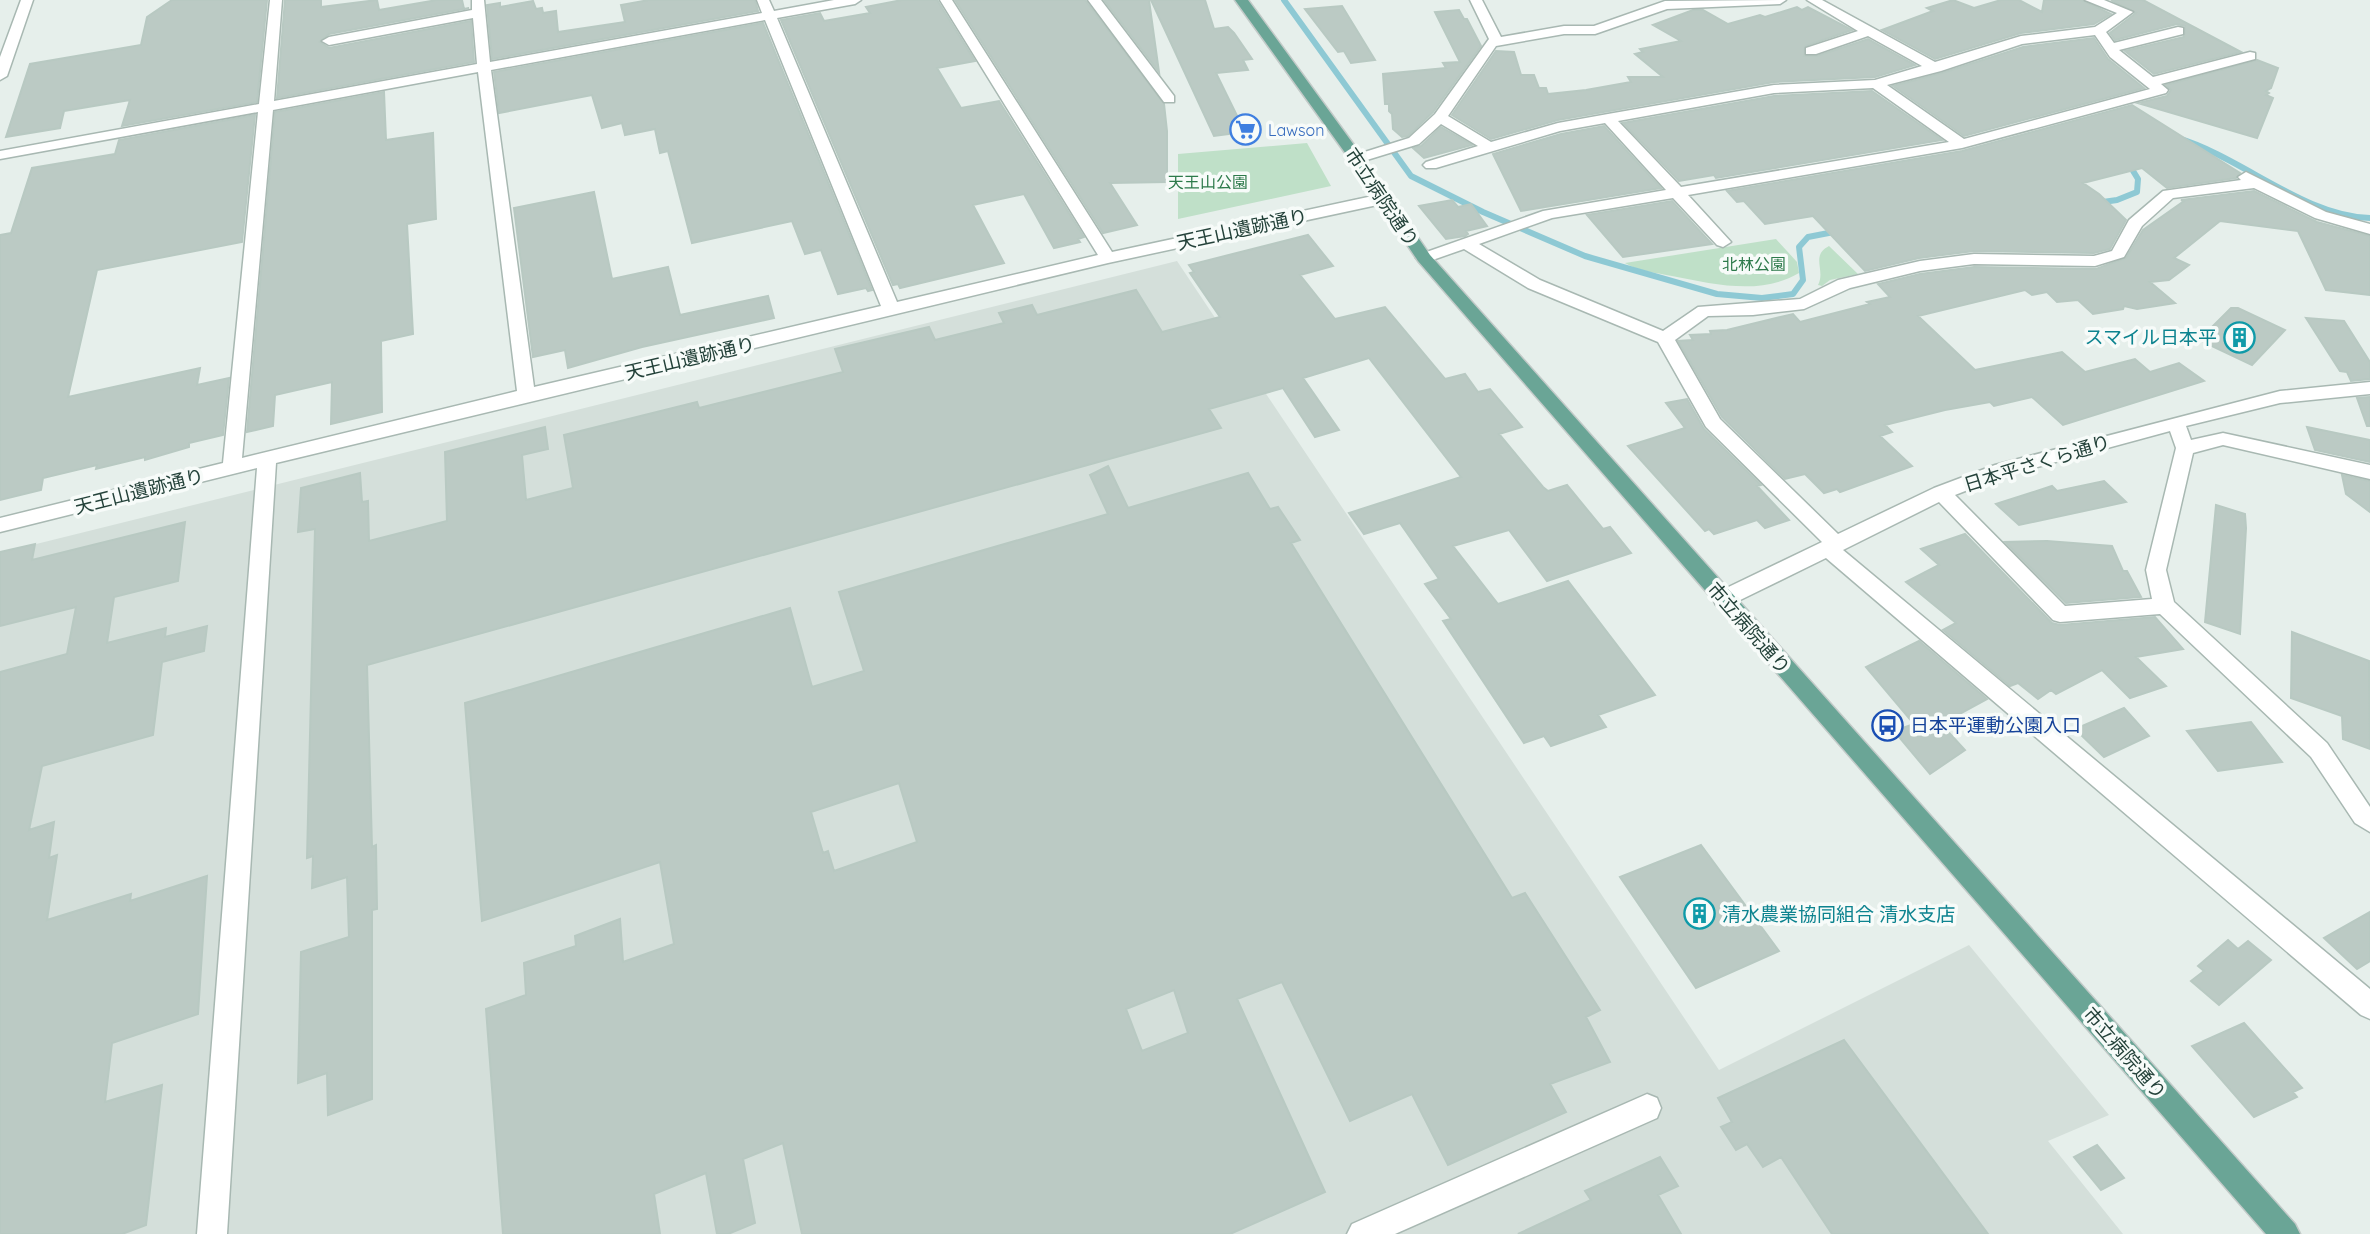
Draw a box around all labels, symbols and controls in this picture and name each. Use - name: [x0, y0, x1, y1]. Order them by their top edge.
- supermarket icon: Lawson: [1228, 113, 1262, 147]
- place label: Lawson: [1268, 120, 1324, 140]
- street label: 市立病院通り: [1340, 143, 1424, 251]
- park label: 天王山公園: [1168, 172, 1248, 192]
- street label: 天王山遺跡通り: [1174, 203, 1310, 255]
- park label: 北林公園: [1722, 254, 1786, 274]
- building icon: スマイル日本平: [2223, 320, 2257, 354]
- place label: スマイル日本平: [2085, 325, 2217, 349]
- street label: 天王山遺跡通り: [622, 331, 758, 385]
- street label: 日本平さくら通り: [1961, 429, 2113, 497]
- street label: 天王山遺跡通り: [72, 463, 206, 519]
- street label: 市立病院通り: [1703, 577, 1795, 679]
- bus stop icon: 日本平運動公園入口: [1870, 708, 1904, 742]
- place label: 日本平運動公園入口: [1910, 713, 2081, 737]
- building icon: 清水農業協同組合 清水支店: [1682, 897, 1716, 931]
- place label: 清水農業協同組合 清水支店: [1722, 902, 1955, 926]
- street label: 市立病院通り: [2079, 1002, 2171, 1104]

